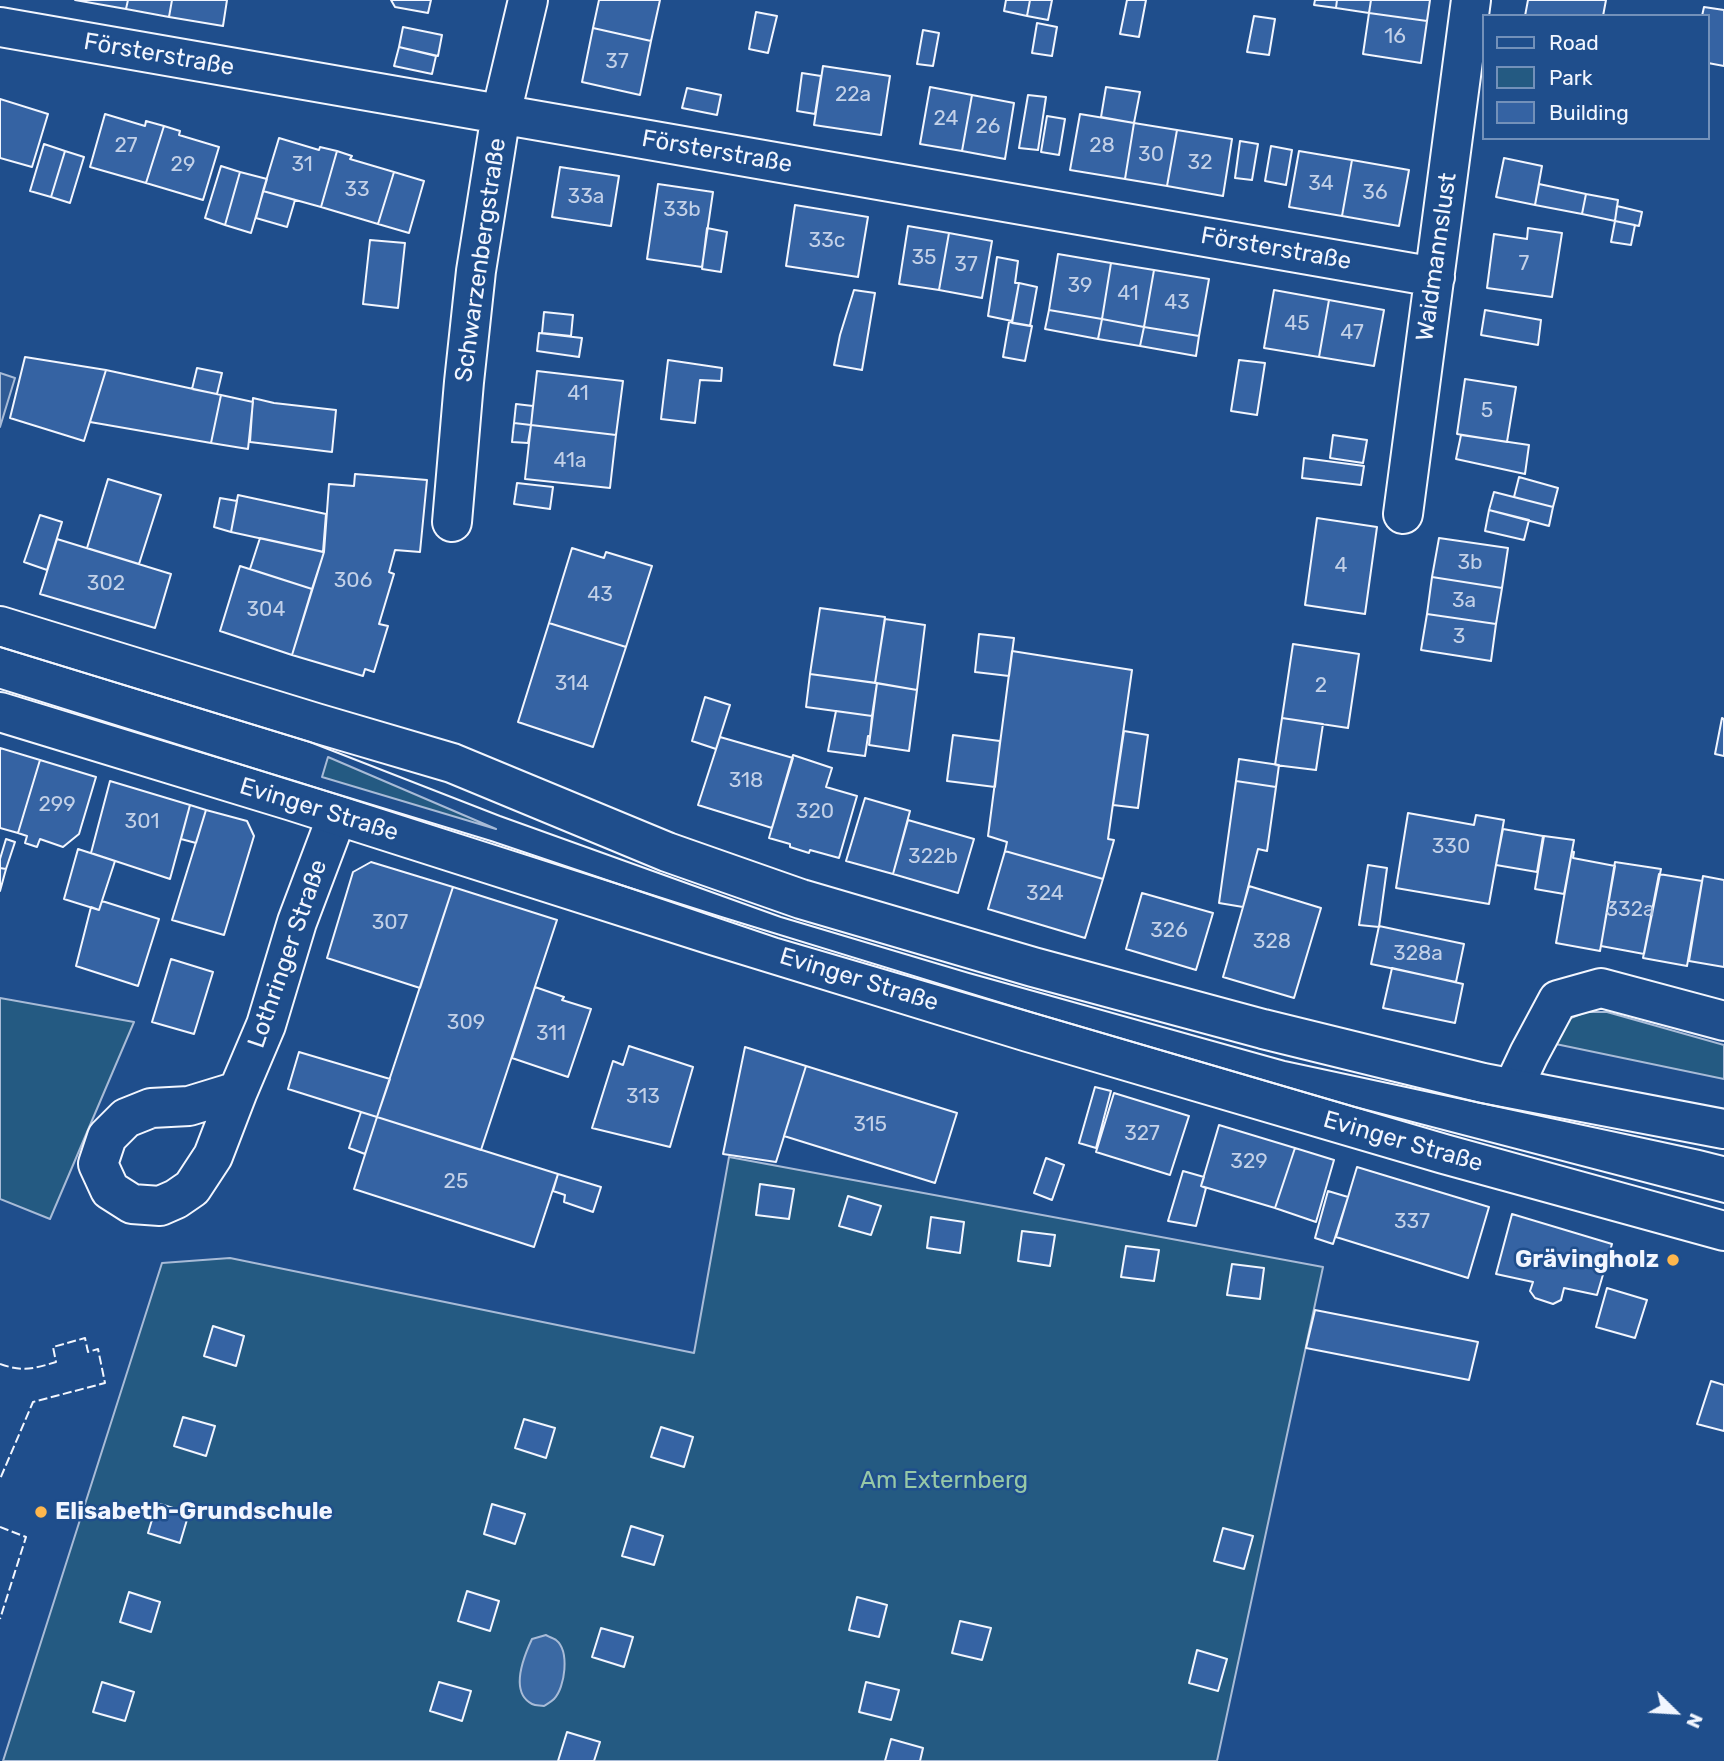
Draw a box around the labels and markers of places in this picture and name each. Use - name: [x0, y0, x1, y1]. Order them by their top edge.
- place label: Grävingholz: [1515, 1246, 1659, 1274]
- marker: Grävingholz: [1665, 1252, 1681, 1268]
- place label: Elisabeth-Grundschule: [55, 1498, 333, 1526]
- marker: Elisabeth-Grundschule: [33, 1504, 49, 1520]

